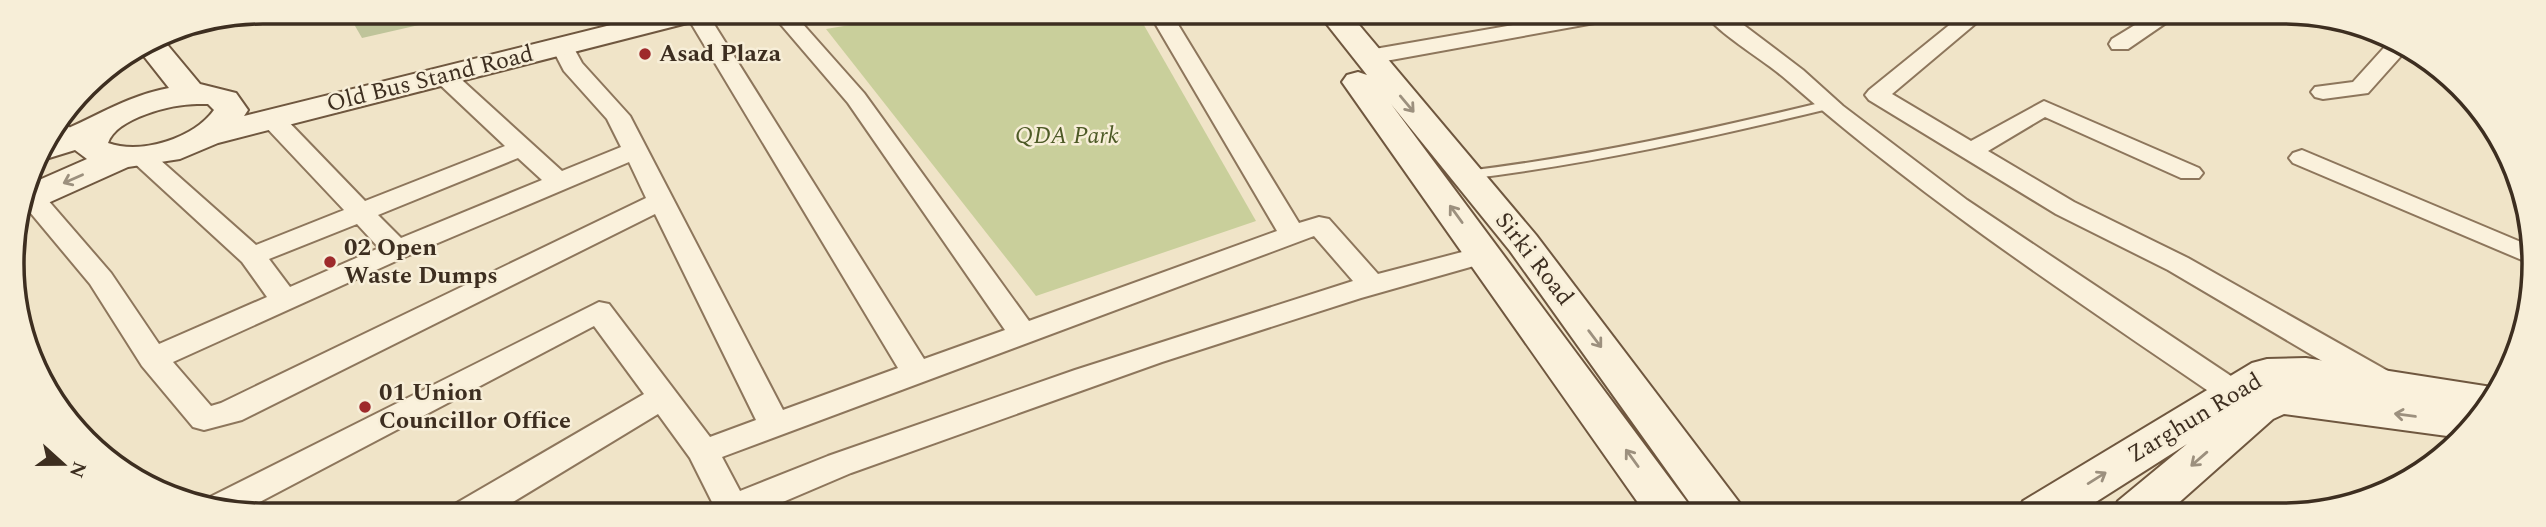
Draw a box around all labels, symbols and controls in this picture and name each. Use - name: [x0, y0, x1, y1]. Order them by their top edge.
- street label: Old Bus Stand Road: [323, 36, 537, 122]
- place label: Asad Plaza: [659, 36, 782, 72]
- marker: Asad Plaza: [637, 46, 653, 62]
- one-way arrow: [1400, 94, 1415, 112]
- park label: QDA Park: [1015, 118, 1119, 154]
- one-way arrow: [62, 173, 84, 186]
- street label: Sirki Road: [1486, 204, 1582, 314]
- one-way arrow: [1449, 205, 1463, 224]
- place label: 02 Open Waste Dumps: [344, 230, 498, 294]
- marker: 02 Open Waste Dumps: [322, 254, 338, 270]
- one-way arrow: [1587, 329, 1602, 348]
- street label: Zarghun Road: [2121, 364, 2269, 472]
- place label: 01 Union Councillor Office: [379, 375, 571, 439]
- marker: 01 Union Councillor Office: [357, 399, 373, 415]
- one-way arrow: [2394, 408, 2417, 421]
- north arrow: [28, 429, 98, 499]
- one-way arrow: [1625, 449, 1639, 468]
- one-way arrow: [2191, 451, 2209, 467]
- text: N: [61, 457, 94, 482]
- one-way arrow: [2087, 470, 2107, 484]

